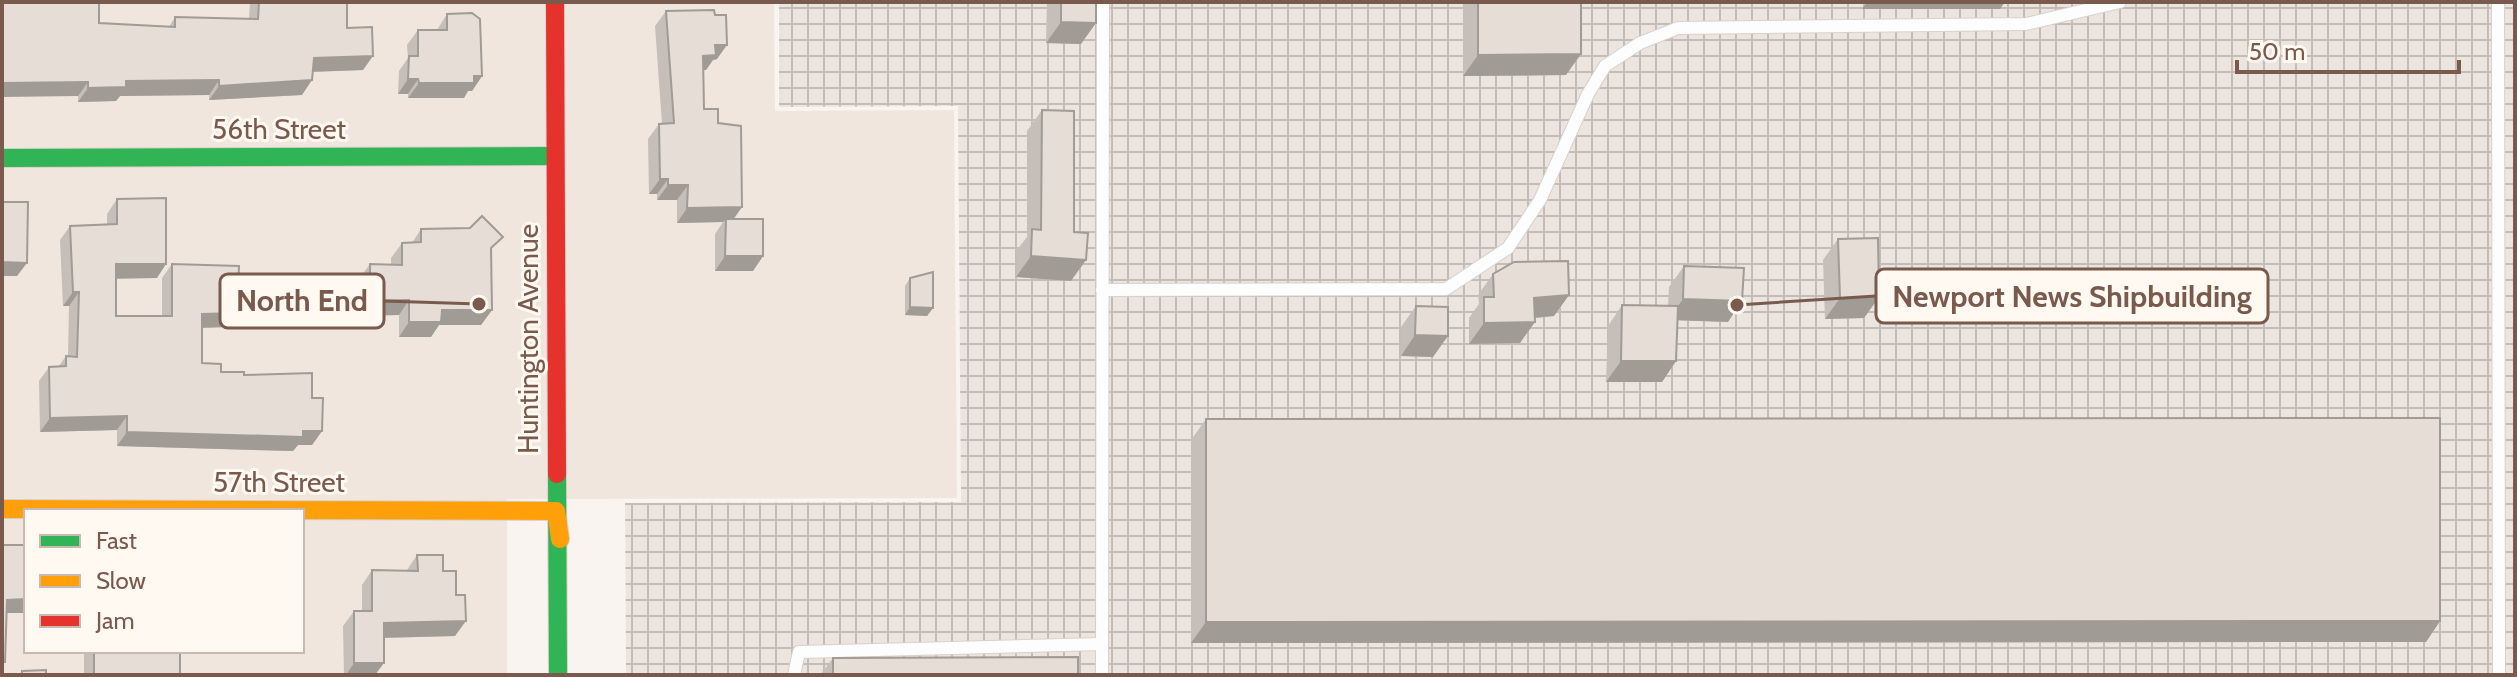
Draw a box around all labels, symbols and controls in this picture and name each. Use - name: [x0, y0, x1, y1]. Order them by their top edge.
- scale bar: [2237, 24, 2459, 74]
- text: 50 m: [2249, 37, 2305, 66]
- street label: 56th Street: [212, 112, 346, 146]
- street label: Huntington Avenue: [511, 224, 545, 454]
- callout: Newport News Shipbuilding: [1876, 269, 2268, 323]
- callout: North End: [220, 274, 384, 328]
- text: Newport News Shipbuilding: [1892, 278, 2252, 315]
- text: North End: [236, 282, 368, 319]
- street label: 57th Street: [213, 465, 345, 499]
- legend: [24, 509, 304, 653]
- text: Fast: [96, 526, 137, 555]
- text: Slow: [96, 566, 146, 595]
- text: Jam: [95, 606, 134, 635]

